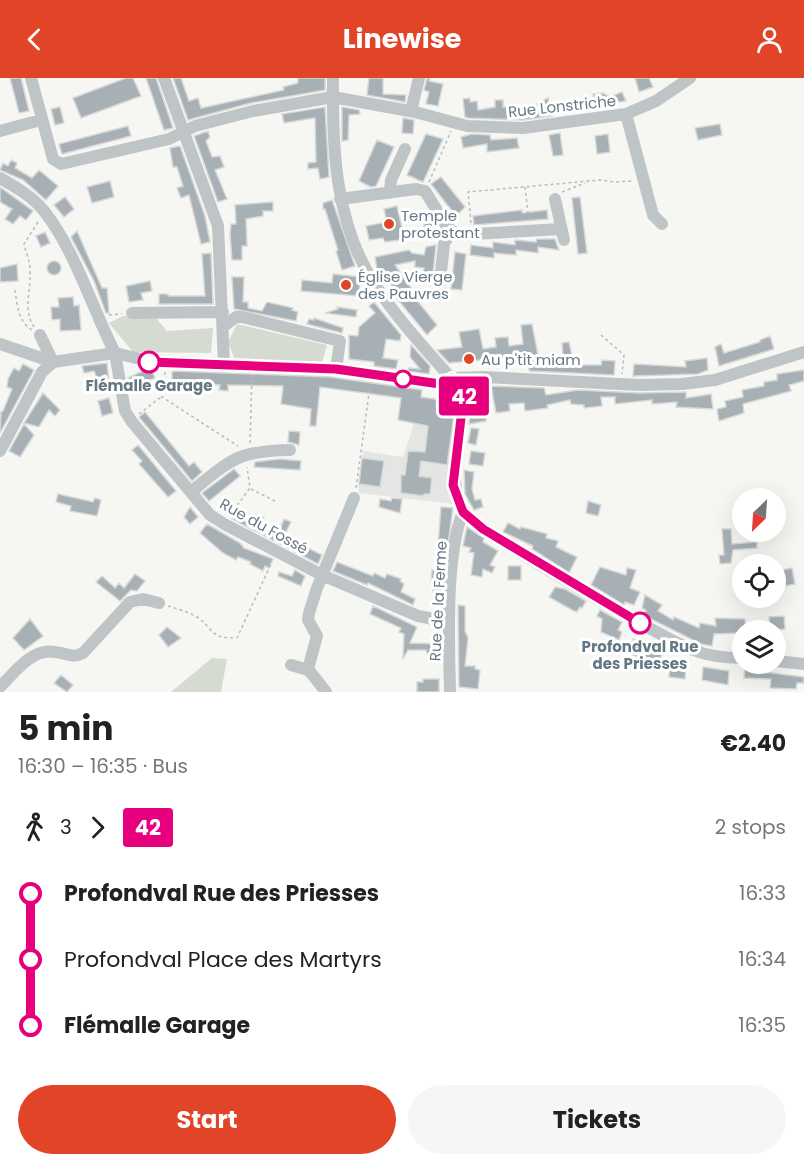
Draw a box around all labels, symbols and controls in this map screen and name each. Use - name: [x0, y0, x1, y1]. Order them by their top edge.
- text: Linewise: [343, 20, 461, 57]
- icon: back: [18, 23, 51, 56]
- icon: person: [753, 23, 786, 56]
- street label: Rue Lonstriche: [507, 90, 617, 122]
- place label: Temple protestant: [401, 205, 480, 243]
- marker: Temple protestant: [382, 217, 396, 231]
- place label: Église Vierge des Pauvres: [358, 266, 453, 304]
- marker: Église Vierge des Pauvres: [339, 278, 353, 292]
- place label: Au p'tit miam: [481, 349, 581, 370]
- marker: Flémalle Garage: [138, 351, 160, 373]
- marker: Au p'tit miam: [462, 352, 476, 366]
- unlabelled marker: [394, 370, 412, 388]
- place label: Flémalle Garage: [86, 375, 212, 396]
- line badge: 42: [437, 376, 491, 416]
- text: 42: [451, 382, 477, 411]
- north arrow: [732, 488, 786, 542]
- map controls: [732, 488, 786, 674]
- street label: Rue du Fossé: [216, 493, 312, 559]
- street label: Rue de la Ferme: [424, 540, 452, 662]
- button: locate: [732, 554, 786, 608]
- marker: Profondval Rue des Priesses: [629, 612, 651, 634]
- button: layers: [732, 620, 786, 674]
- place label: Profondval Rue des Priesses: [582, 636, 698, 674]
- text: 5 min: [18, 705, 113, 752]
- text: €2.40: [720, 728, 786, 759]
- text: 16:30 – 16:35 · Bus: [18, 752, 188, 780]
- icon: walk: [18, 811, 51, 844]
- icon: forward: [81, 811, 114, 844]
- text: 3: [60, 813, 72, 841]
- text: 42: [135, 813, 161, 842]
- text: 2 stops: [715, 813, 786, 841]
- text: Profondval Rue des Priesses: [64, 878, 379, 909]
- text: 16:33: [739, 879, 786, 907]
- text: Profondval Place des Martyrs: [64, 944, 382, 975]
- text: 16:34: [738, 945, 786, 973]
- text: Flémalle Garage: [64, 1010, 250, 1041]
- text: 16:35: [738, 1011, 786, 1039]
- button: Start: [18, 1085, 396, 1154]
- button: Tickets: [408, 1085, 786, 1154]

